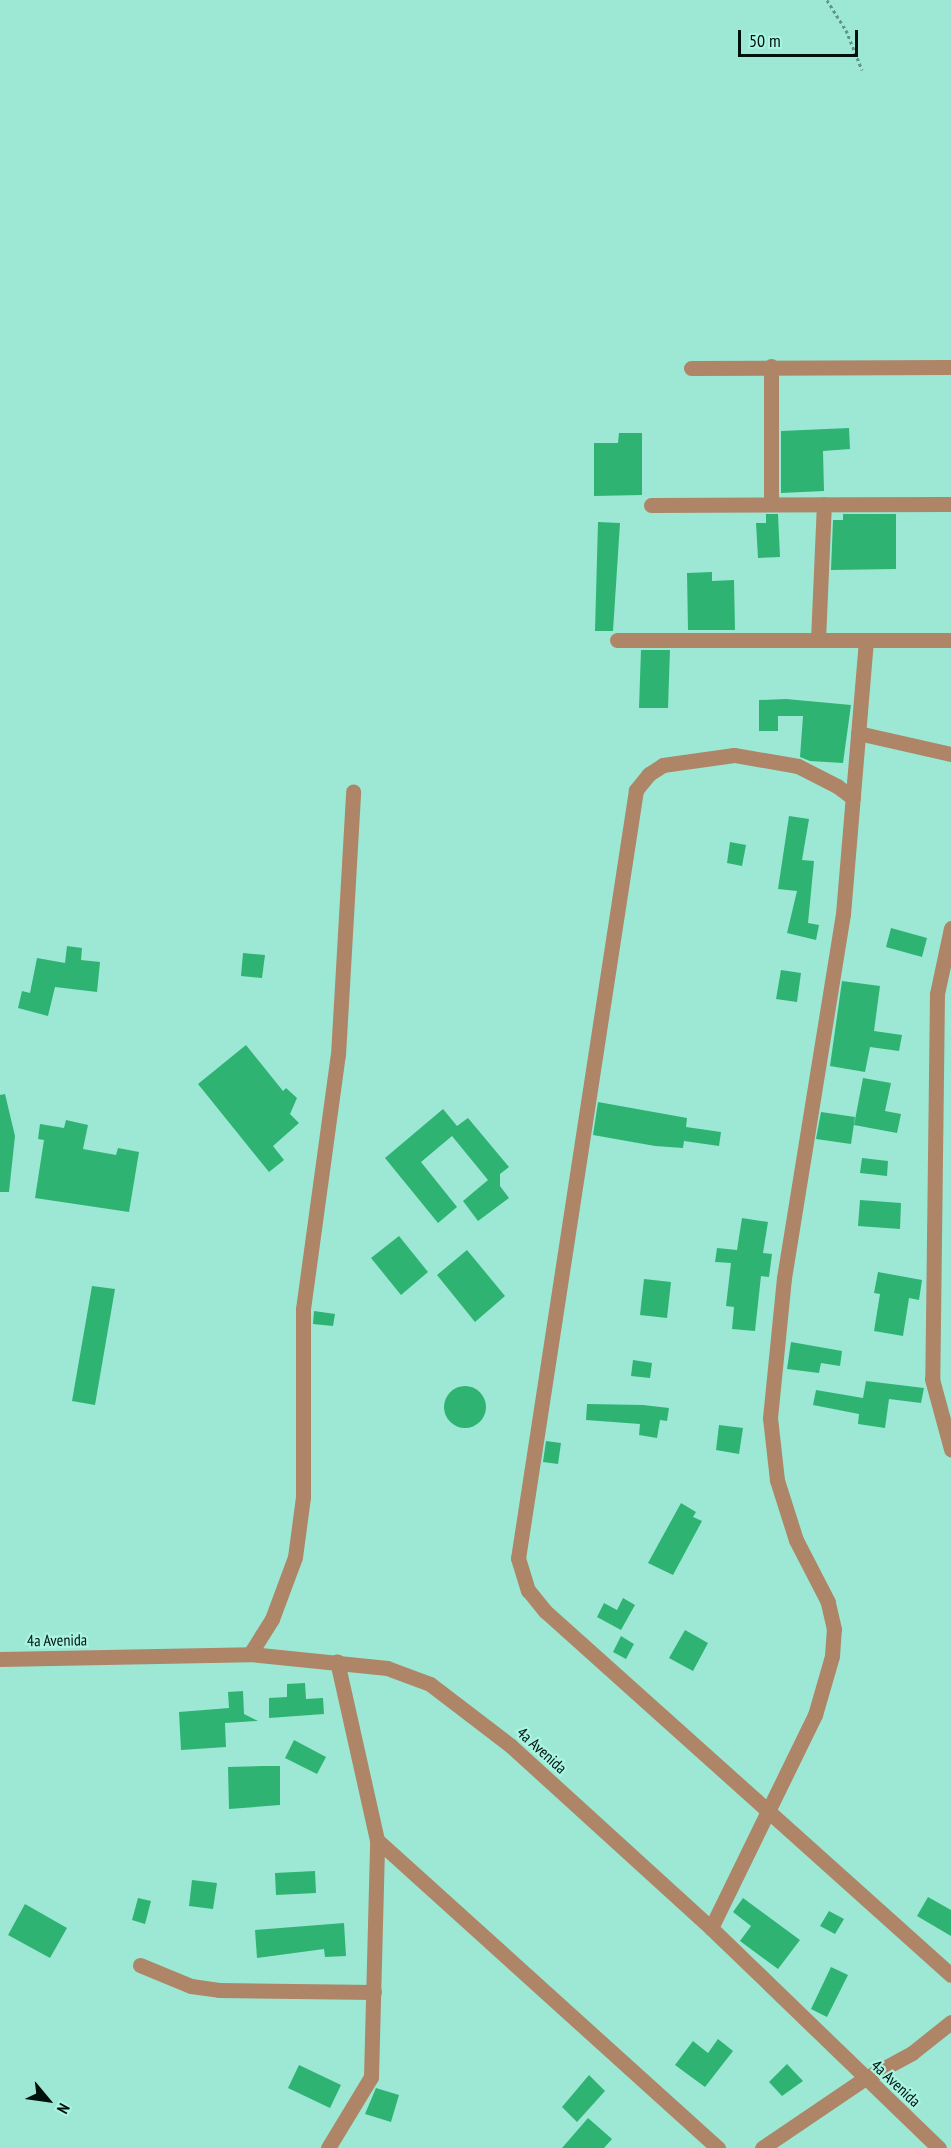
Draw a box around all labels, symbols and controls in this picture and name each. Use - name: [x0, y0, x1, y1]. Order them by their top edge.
- scale bar: [741, 18, 861, 56]
- text: 50 m: [749, 29, 781, 52]
- street label: 4a Avenida: [26, 1630, 88, 1650]
- street label: 4a Avenida: [513, 1723, 571, 1777]
- street label: 4a Avenida: [867, 2055, 925, 2111]
- north arrow: [18, 2070, 78, 2130]
- text: N: [53, 2100, 75, 2117]

